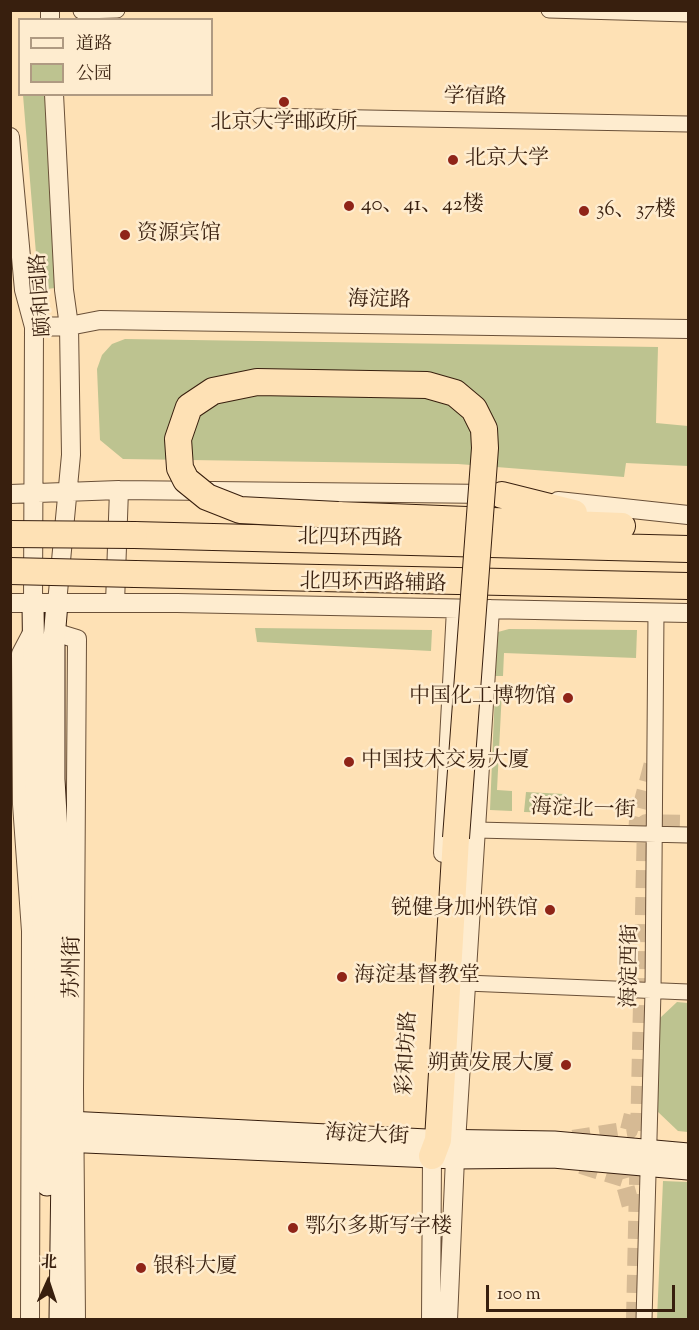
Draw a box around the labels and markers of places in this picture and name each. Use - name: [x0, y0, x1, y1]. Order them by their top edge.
- marker: 北京大学邮政所: [277, 95, 291, 109]
- place label: 北京大学邮政所: [211, 111, 357, 137]
- place label: 北京大学: [465, 147, 549, 173]
- marker: 北京大学: [446, 153, 460, 167]
- place label: 40、41、42楼: [361, 193, 484, 219]
- place label: 36、37楼: [596, 198, 676, 224]
- marker: 40、41、42楼: [342, 199, 356, 213]
- marker: 36、37楼: [577, 204, 591, 218]
- place label: 资源宾馆: [137, 222, 221, 248]
- marker: 资源宾馆: [118, 228, 132, 242]
- place label: 中国化工博物馆: [409, 685, 556, 711]
- marker: 中国化工博物馆: [561, 691, 575, 705]
- place label: 中国技术交易大厦: [361, 749, 529, 775]
- marker: 中国技术交易大厦: [342, 755, 356, 769]
- place label: 锐健身加州铁馆: [391, 897, 538, 923]
- marker: 锐健身加州铁馆: [543, 903, 557, 917]
- place label: 海淀基督教堂: [354, 964, 480, 990]
- marker: 海淀基督教堂: [335, 970, 349, 984]
- place label: 朔黄发展大厦: [428, 1052, 554, 1078]
- marker: 朔黄发展大厦: [559, 1058, 573, 1072]
- place label: 鄂尔多斯写字楼: [305, 1215, 452, 1241]
- marker: 鄂尔多斯写字楼: [286, 1221, 300, 1235]
- place label: 银科大厦: [153, 1255, 237, 1281]
- marker: 银科大厦: [134, 1261, 148, 1275]

